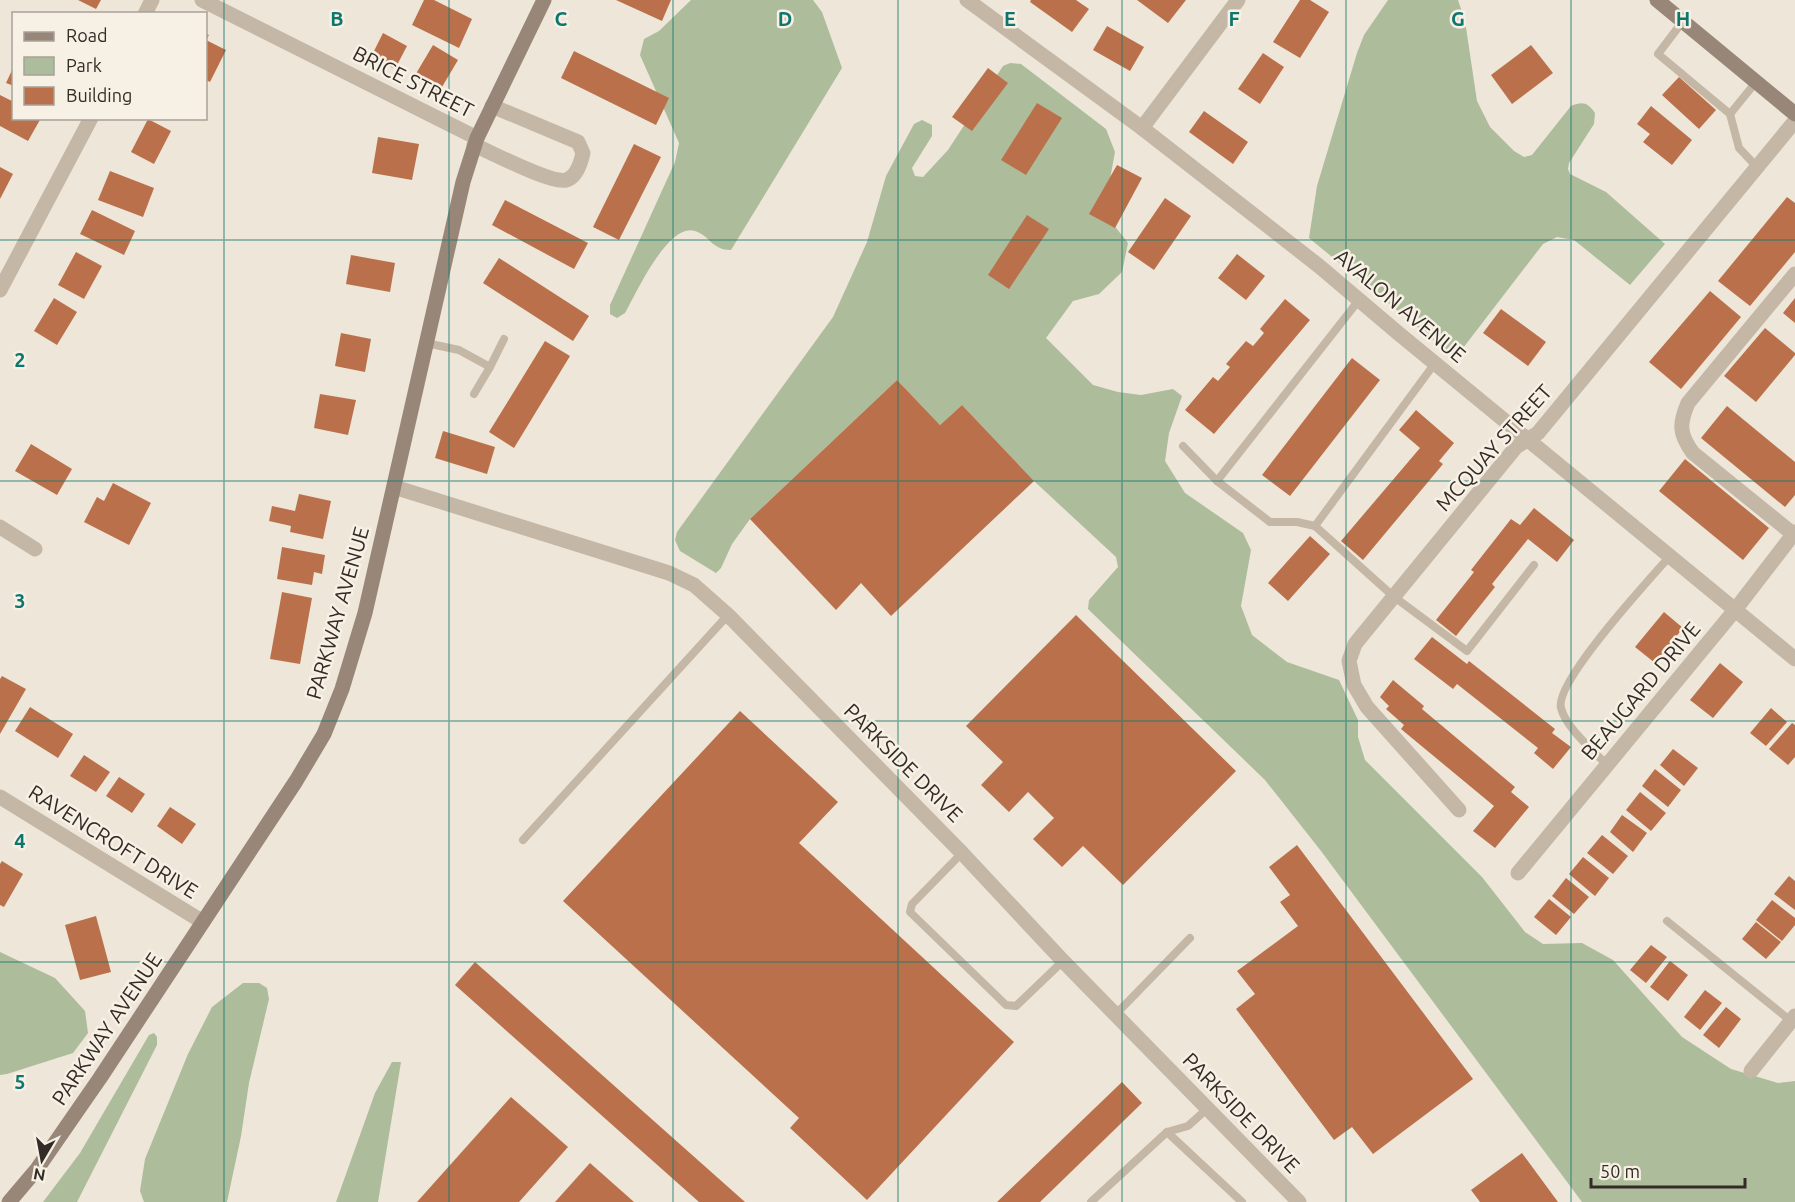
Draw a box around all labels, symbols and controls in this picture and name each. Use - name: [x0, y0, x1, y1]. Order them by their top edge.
- text: B: [330, 7, 344, 30]
- text: C: [555, 7, 568, 30]
- text: D: [778, 7, 792, 30]
- text: E: [1004, 7, 1016, 30]
- text: F: [1228, 7, 1240, 30]
- text: G: [1451, 7, 1465, 30]
- text: H: [1676, 7, 1690, 30]
- legend: [12, 12, 207, 120]
- text: Road: [66, 25, 108, 45]
- street label: BRICE STREET: [349, 40, 478, 122]
- text: Park: [66, 55, 102, 75]
- text: Building: [66, 85, 132, 105]
- street label: AVALON AVENUE: [1330, 244, 1471, 367]
- text: 2: [14, 348, 26, 371]
- street label: MCQUAY STREET: [1430, 379, 1556, 515]
- street label: PARKWAY AVENUE: [301, 524, 373, 702]
- text: 3: [14, 589, 26, 612]
- street label: BEAUGARD DRIVE: [1576, 617, 1705, 764]
- street label: PARKSIDE DRIVE: [840, 698, 968, 826]
- street label: RAVENCROFT DRIVE: [25, 779, 203, 903]
- text: 4: [14, 829, 26, 852]
- street label: PARKWAY AVENUE: [46, 948, 166, 1109]
- street label: PARKSIDE DRIVE: [1178, 1047, 1305, 1177]
- text: 5: [14, 1070, 26, 1093]
- north arrow: [12, 1130, 72, 1190]
- scale bar: [1591, 1151, 1746, 1189]
- text: 50 m: [1600, 1161, 1640, 1181]
- text: N: [32, 1165, 47, 1185]

